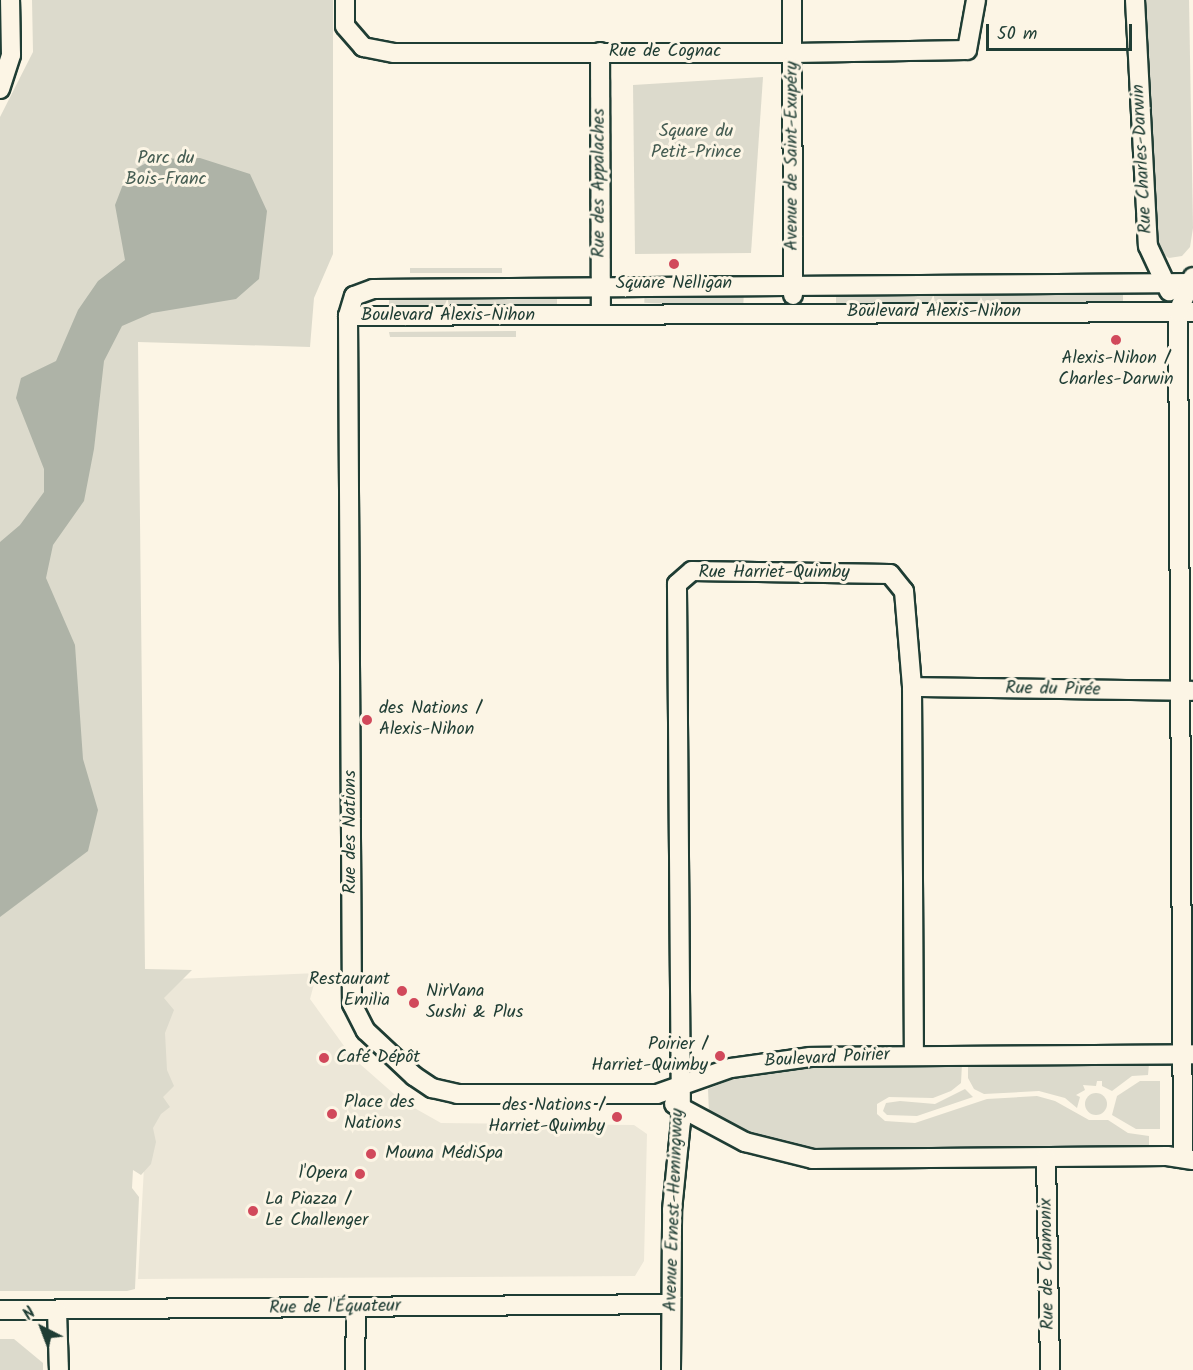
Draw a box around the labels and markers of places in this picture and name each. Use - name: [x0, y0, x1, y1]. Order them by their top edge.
- marker: Square Nelligan: [667, 257, 681, 271]
- place label: Square Nelligan: [616, 273, 732, 295]
- marker: Alexis-Nihon / Charles-Darwin: [1109, 333, 1123, 347]
- place label: Alexis-Nihon / Charles-Darwin: [1058, 349, 1174, 392]
- place label: des Nations / Alexis-Nihon: [379, 699, 482, 742]
- marker: des Nations / Alexis-Nihon: [360, 713, 374, 727]
- place label: Restaurant Emilia: [309, 970, 390, 1012]
- place label: NirVana Sushi & Plus: [426, 982, 523, 1024]
- marker: Restaurant Emilia: [395, 984, 409, 998]
- marker: NirVana Sushi & Plus: [407, 996, 421, 1010]
- place label: Poirier / Harriet-Quimby: [591, 1035, 708, 1078]
- place label: Café Dépôt: [336, 1047, 420, 1069]
- marker: Poirier / Harriet-Quimby: [713, 1049, 727, 1063]
- marker: Café Dépôt: [317, 1051, 331, 1065]
- place label: Place des Nations: [344, 1093, 415, 1136]
- place label: des Nations / Harriet-Quimby: [488, 1096, 605, 1138]
- marker: Place des Nations: [325, 1107, 339, 1121]
- marker: des Nations / Harriet-Quimby: [610, 1110, 624, 1124]
- place label: Mouna MédiSpa: [385, 1143, 503, 1165]
- marker: Mouna MédiSpa: [362, 1145, 380, 1163]
- place label: l'Opera: [299, 1163, 348, 1185]
- marker: l'Opera: [353, 1167, 367, 1181]
- place label: La Piazza / Le Challenger: [265, 1190, 368, 1232]
- marker: La Piazza / Le Challenger: [246, 1204, 260, 1218]

